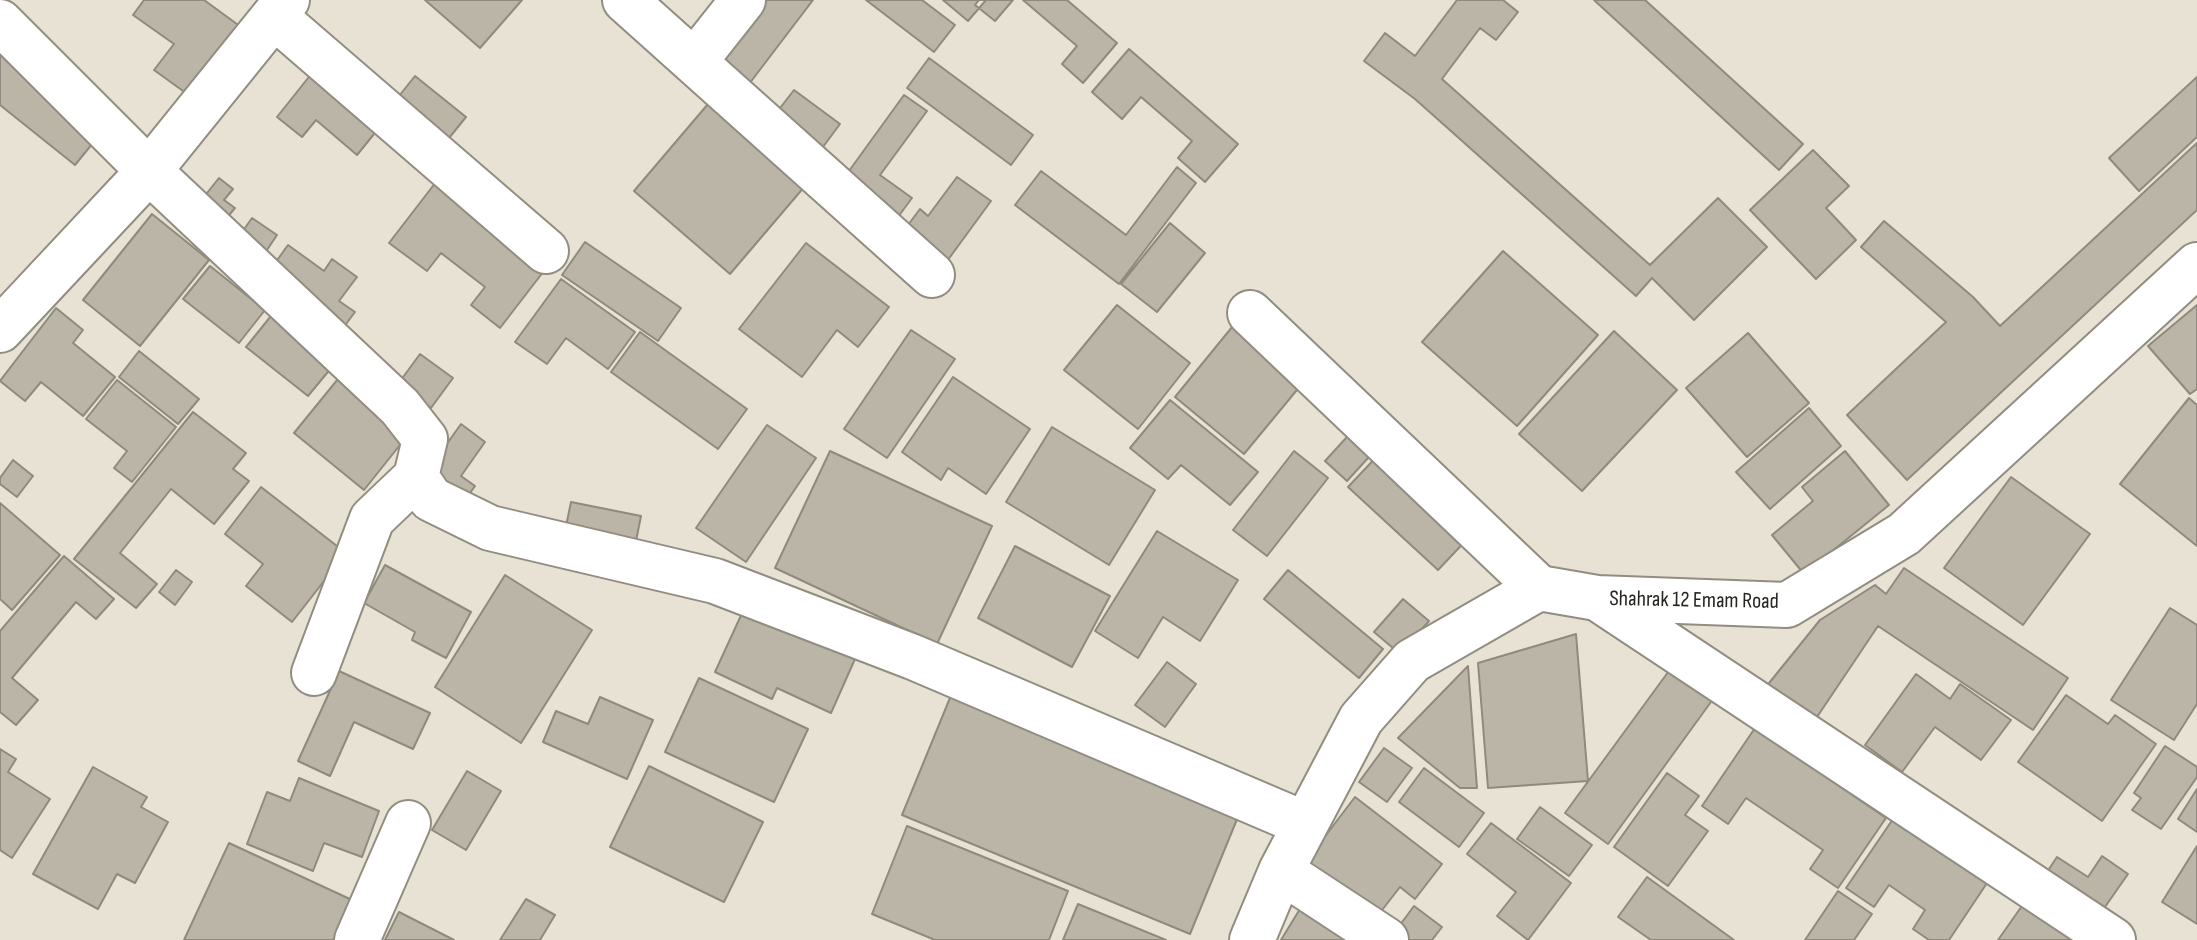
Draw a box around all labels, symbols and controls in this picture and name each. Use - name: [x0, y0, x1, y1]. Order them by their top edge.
- street label: Shahrak 12 Emam Road: [1609, 586, 1779, 616]

